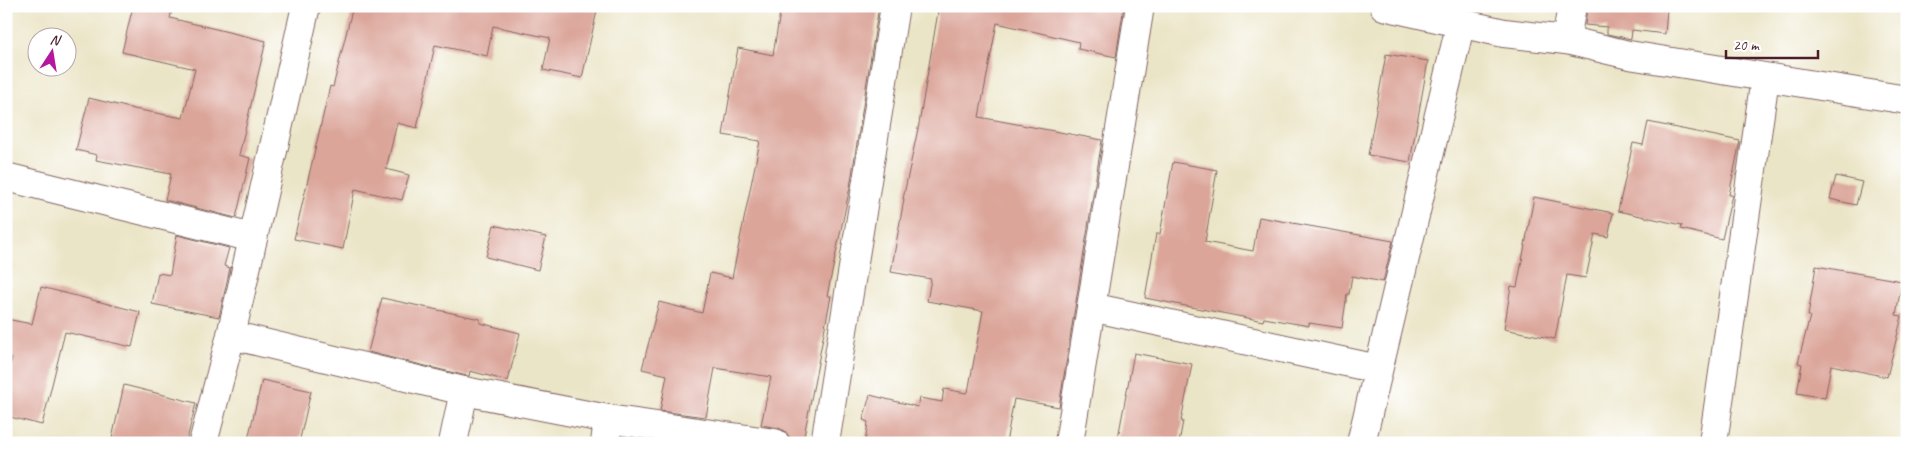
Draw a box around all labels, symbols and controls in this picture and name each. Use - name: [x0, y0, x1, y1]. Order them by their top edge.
- north arrow: [28, 28, 78, 78]
- scale bar: [1726, 28, 1818, 60]
- text: N: [49, 31, 63, 49]
- text: 20 m: [1733, 36, 1760, 55]

